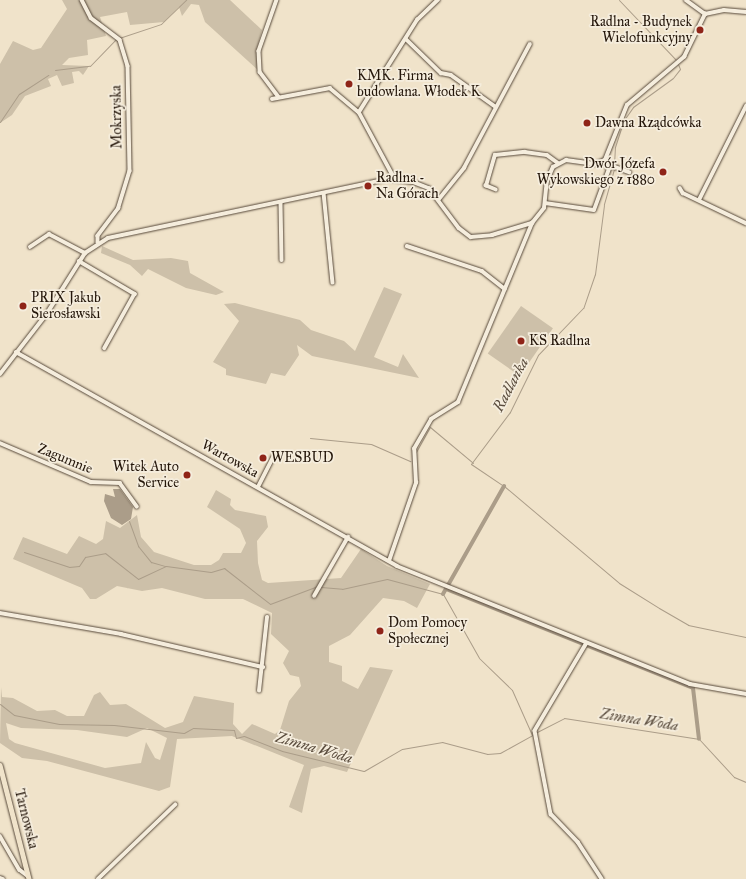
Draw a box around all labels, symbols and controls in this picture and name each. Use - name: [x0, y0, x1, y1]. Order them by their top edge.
- place label: Radlna - Budynek Wielofunkcyjny: [590, 14, 692, 46]
- marker: Radlna - Budynek Wielofunkcyjny: [695, 25, 705, 35]
- place label: KMK. Firma budowlana. Włodek K: [357, 68, 480, 100]
- marker: KMK. Firma budowlana. Włodek K: [344, 79, 354, 89]
- street label: Mokrzyska: [108, 85, 126, 149]
- place label: Dawna Rządcówka: [595, 115, 701, 131]
- marker: Dawna Rządcówka: [582, 118, 592, 128]
- place label: Dwór Józefa Wykowskiego z 1880: [537, 156, 655, 188]
- marker: Dwór Józefa Wykowskiego z 1880: [658, 167, 668, 177]
- place label: Radlna - Na Górach: [376, 170, 439, 202]
- marker: Radlna - Na Górach: [363, 181, 373, 191]
- place label: PRIX Jakub Sierosławski: [31, 290, 101, 322]
- marker: PRIX Jakub Sierosławski: [18, 301, 28, 311]
- place label: KS Radlna: [529, 333, 590, 349]
- marker: KS Radlna: [516, 336, 526, 346]
- water label: Radlanka: [489, 355, 533, 415]
- street label: Wartowska: [199, 437, 261, 481]
- street label: Zagumnie: [35, 440, 95, 478]
- place label: WESBUD: [271, 450, 334, 466]
- marker: WESBUD: [258, 453, 268, 463]
- place label: Witek Auto Service: [113, 459, 179, 492]
- marker: Witek Auto Service: [182, 470, 192, 480]
- place label: Dom Pomocy Społecznej: [388, 615, 467, 648]
- marker: Dom Pomocy Społecznej: [375, 626, 385, 636]
- water label: Zimna Woda: [599, 705, 679, 735]
- water label: Zimna Woda: [273, 728, 355, 768]
- street label: Tarnowska: [10, 787, 42, 851]

